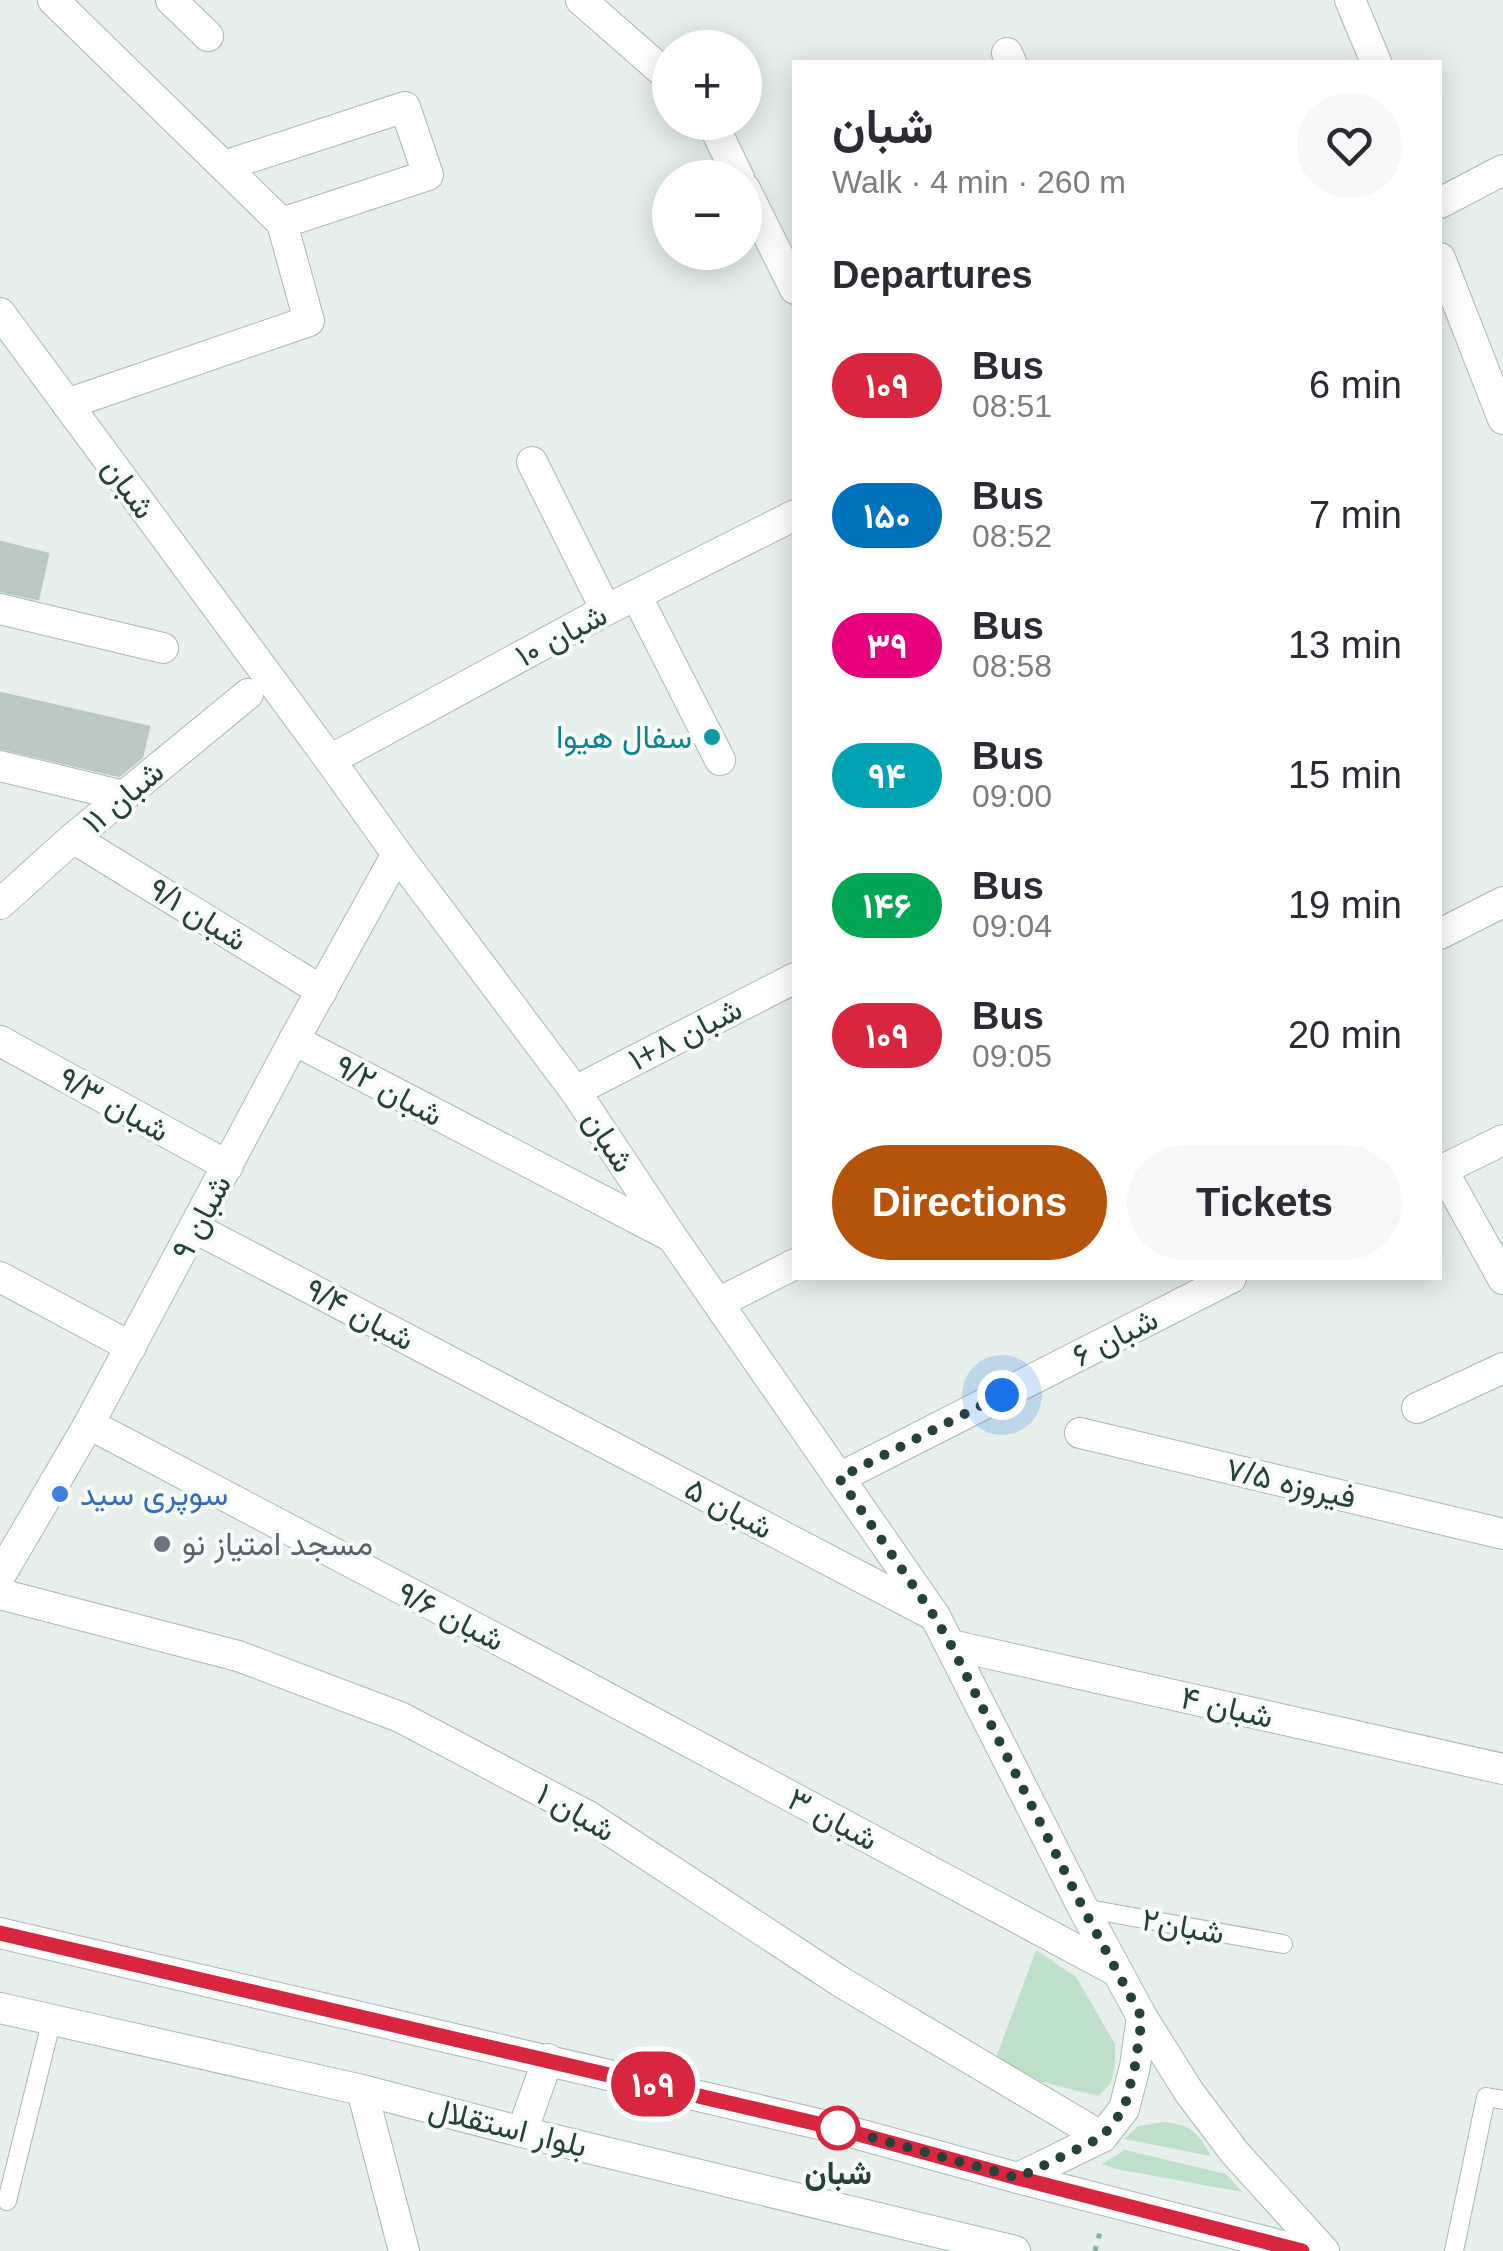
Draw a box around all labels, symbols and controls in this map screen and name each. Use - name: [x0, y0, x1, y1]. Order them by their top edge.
- map controls: [652, 30, 762, 270]
- button: +: [652, 30, 762, 140]
- button: heart: [1297, 93, 1402, 198]
- text: شبان: [832, 100, 934, 153]
- button: −: [652, 160, 762, 270]
- text: Walk · 4 min · 260 m: [832, 164, 1126, 200]
- text: Departures: [832, 254, 1033, 296]
- text: Bus: [972, 345, 1044, 387]
- text: 6 min: [1309, 364, 1402, 406]
- text: ۱۰۹: [865, 366, 909, 405]
- text: 08:51: [972, 388, 1052, 424]
- street label: شبان: [95, 451, 163, 525]
- text: Bus: [972, 475, 1044, 517]
- text: 7 min: [1309, 494, 1402, 536]
- text: ۱۵۰: [863, 496, 911, 535]
- text: 08:52: [972, 518, 1052, 554]
- street label: ۱۰ شبان: [509, 596, 613, 674]
- text: Bus: [972, 605, 1044, 647]
- text: 13 min: [1288, 624, 1402, 666]
- text: ۳۹: [866, 626, 908, 665]
- text: 08:58: [972, 648, 1052, 684]
- place label: سفال هیوا: [556, 719, 692, 757]
- marker: سفال هیوا: [701, 726, 723, 748]
- text: Bus: [972, 735, 1044, 777]
- street label: ۱۱ شبان: [76, 753, 170, 841]
- text: 15 min: [1288, 754, 1402, 796]
- text: ۹۴: [868, 756, 906, 795]
- text: 09:00: [972, 778, 1052, 814]
- text: Bus: [972, 865, 1044, 907]
- street label: ۹/۱ شبان: [142, 870, 254, 958]
- text: 19 min: [1288, 884, 1402, 926]
- text: ۱۴۶: [862, 886, 912, 925]
- text: 09:04: [972, 908, 1052, 944]
- street label: ۱+۸ شبان: [622, 990, 748, 1078]
- text: Bus: [972, 995, 1044, 1037]
- text: 20 min: [1288, 1014, 1402, 1056]
- text: ۱۰۹: [865, 1016, 909, 1055]
- text: 09:05: [972, 1038, 1052, 1074]
- street label: ۹/۲ شبان: [329, 1047, 449, 1133]
- street label: ۹/۳ شبان: [53, 1059, 175, 1149]
- street label: شبان: [576, 1103, 642, 1179]
- button: Directions: [832, 1145, 1107, 1260]
- button: Tickets: [1127, 1145, 1402, 1260]
- street label: ۹ شبان: [164, 1169, 238, 1265]
- street label: ۹/۴ شبان: [300, 1270, 420, 1358]
- street label: ۶ شبان: [1066, 1300, 1164, 1374]
- your location: [977, 1370, 1027, 1420]
- street label: ۷/۵ فیروزه: [1222, 1451, 1360, 1517]
- street label: ۵ شبان: [679, 1470, 779, 1546]
- place label: سوپری سید: [80, 1476, 228, 1516]
- marker: سوپری سید: [49, 1483, 71, 1505]
- place label: مسجد امتیاز نو: [182, 1526, 373, 1564]
- marker: مسجد امتیاز نو: [151, 1533, 173, 1555]
- street label: ۹/۶ شبان: [392, 1574, 510, 1658]
- street label: ۴ شبان: [1177, 1679, 1277, 1735]
- street label: ۱ شبان: [530, 1775, 622, 1849]
- street label: ۳ شبان: [782, 1780, 884, 1858]
- street label: شبان۲: [1139, 1901, 1227, 1951]
- line badge: ۱۰۹: [596, 2052, 710, 2116]
- text: ۱۰۹: [631, 2065, 675, 2104]
- street label: بلوار استقلال: [425, 2090, 591, 2166]
- marker: شبان: [817, 2107, 859, 2149]
- place label: شبان: [804, 2155, 872, 2192]

